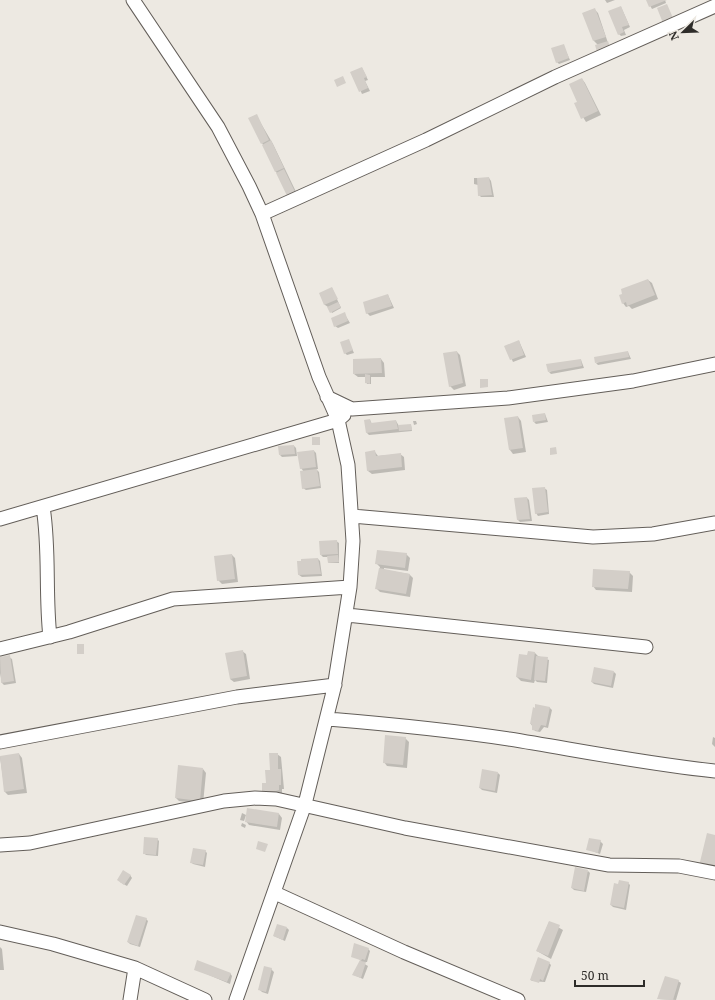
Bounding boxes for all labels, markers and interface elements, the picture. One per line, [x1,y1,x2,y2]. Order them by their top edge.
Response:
north arrow [663,12,703,52]
text: N [665,29,682,43]
scale bar [575,962,644,988]
text: 50 m [581,967,609,984]

